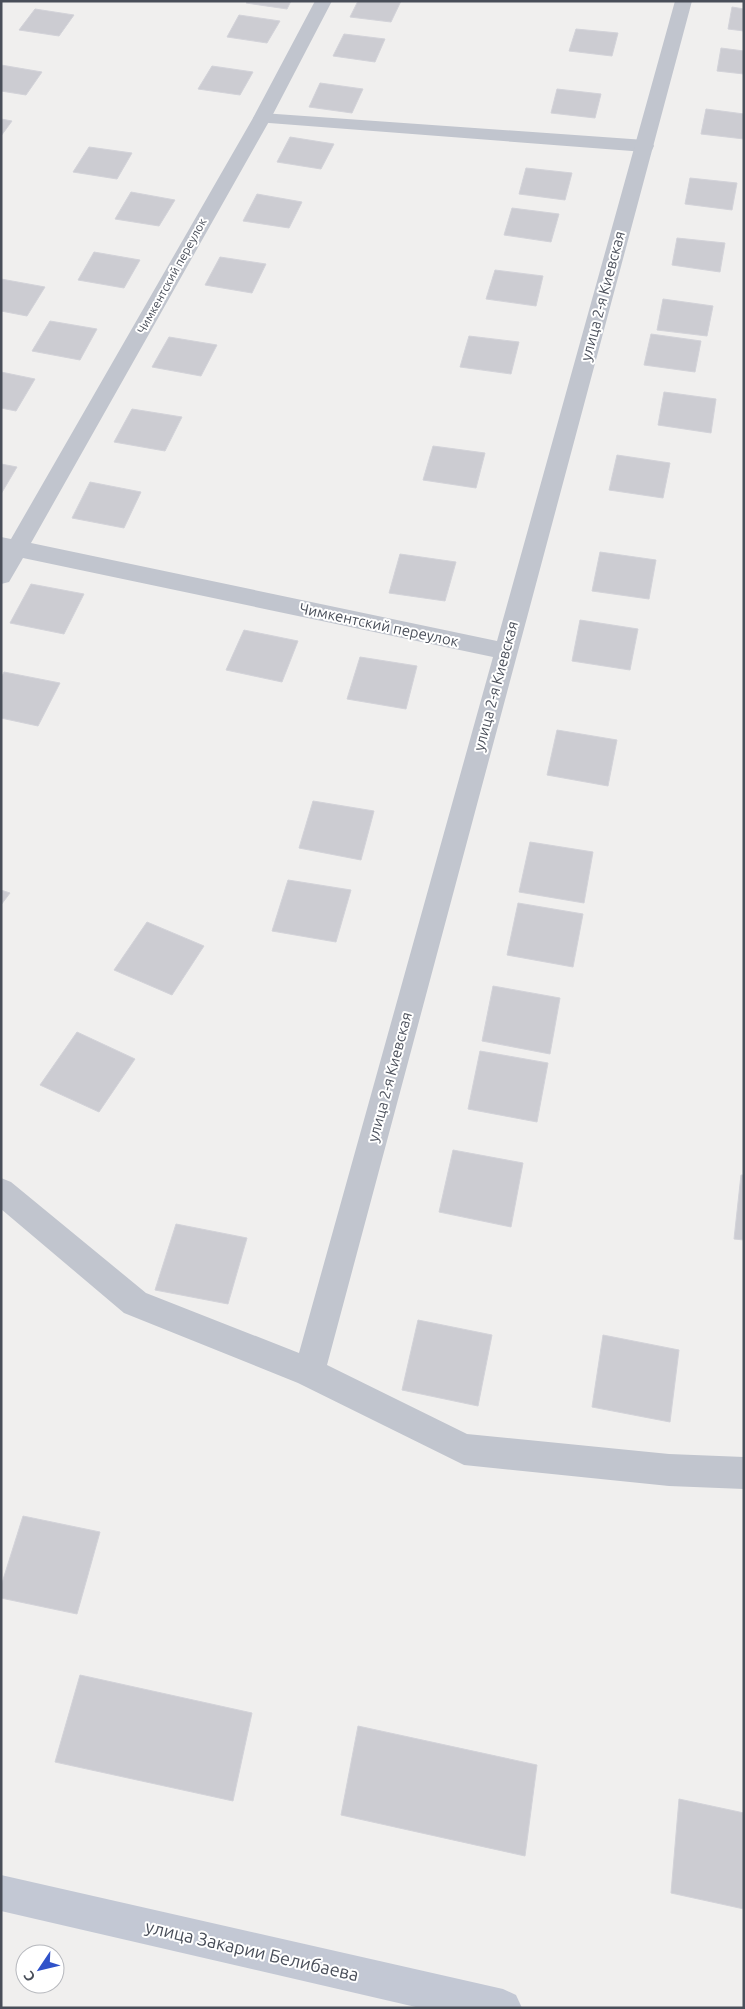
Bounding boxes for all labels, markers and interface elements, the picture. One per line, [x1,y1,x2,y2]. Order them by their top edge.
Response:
street label: Чимкентский переулок [134,216,209,336]
street label: улица 2-я Киевская [577,229,628,363]
street label: Чимкентский переулок [298,599,461,650]
street label: улица 2-я Киевская [470,619,521,753]
street label: улица 2-я Киевская [364,1010,415,1144]
street label: улица Закарии Белибаева [144,1916,361,1984]
north arrow [15,1944,65,1994]
text: С [20,1968,38,1985]

